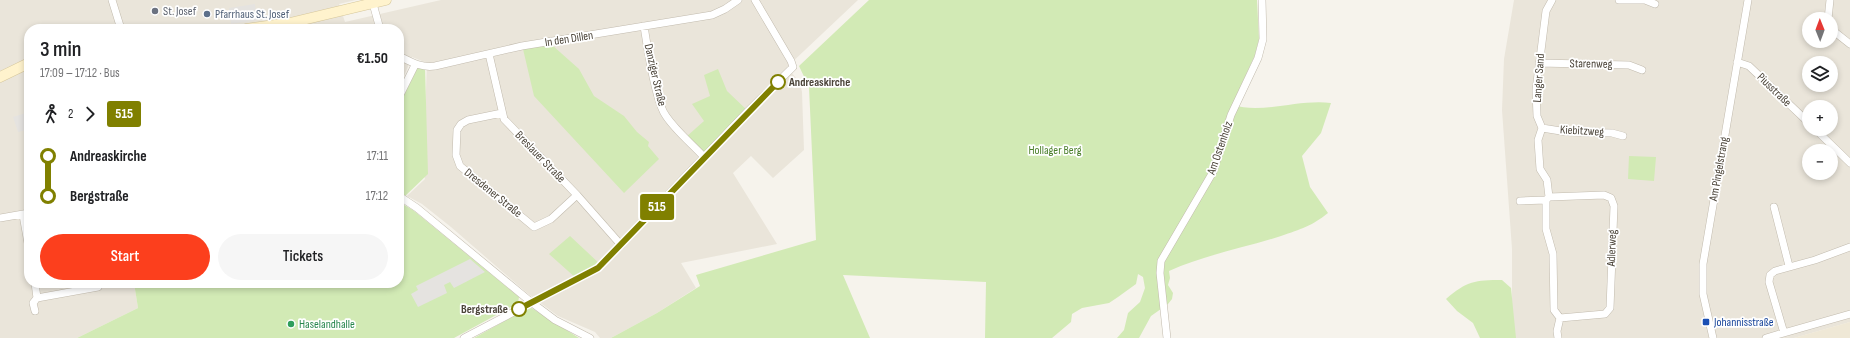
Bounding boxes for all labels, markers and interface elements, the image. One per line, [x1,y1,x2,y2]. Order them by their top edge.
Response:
place label: St. Josef [163,4,197,19]
marker: St. Josef [150,6,160,16]
place label: Pfarrhaus St. Josef [215,7,290,22]
marker: Pfarrhaus St. Josef [202,9,212,19]
north arrow [1802,12,1838,48]
map controls [1802,12,1838,180]
street label: In den Dillen [544,28,594,50]
text: 3 min [40,36,81,63]
street label: Danziger Straße [641,42,669,108]
text: €1.50 [357,49,388,68]
street label: Langer Sand [1530,53,1548,103]
street label: Starenweg [1569,56,1613,72]
button: layers [1802,56,1838,92]
text: 17:09 – 17:12 · Bus [40,65,120,81]
street label: Piusstraße [1754,70,1795,110]
marker: Andreaskirche [770,74,786,90]
place label: Andreaskirche [788,75,850,90]
button: + [1802,100,1838,136]
icon: walk [40,103,62,125]
icon: forward [79,103,101,125]
text: 515 [115,105,133,122]
text: 2 [68,106,73,122]
street label: Am Ostenholz [1204,119,1236,178]
street label: Kiebitzweg [1560,122,1605,140]
street label: Breslauer Straße [512,128,569,186]
street label: Am Pingelstrang [1706,135,1732,203]
park label: Hollager Berg [1028,143,1082,158]
button: − [1802,144,1838,180]
text: Andreaskirche [70,147,147,166]
text: 17:11 [367,148,388,164]
street label: Dresdener Straße [461,165,525,221]
text: Bergstraße [70,187,129,206]
text: 17:12 [366,188,388,204]
line badge: 515 [634,194,680,220]
text: 515 [648,198,666,215]
street label: Adlerweg [1604,229,1620,268]
button: Start [40,234,210,280]
button: Tickets [218,234,388,280]
marker: Bergstraße [511,301,527,317]
place label: Bergstraße [461,302,508,317]
place label: Johannisstraße [1713,315,1774,330]
place label: Haselandhalle [299,317,355,332]
marker: Johannisstraße [1701,317,1711,327]
marker: Haselandhalle [286,319,296,329]

